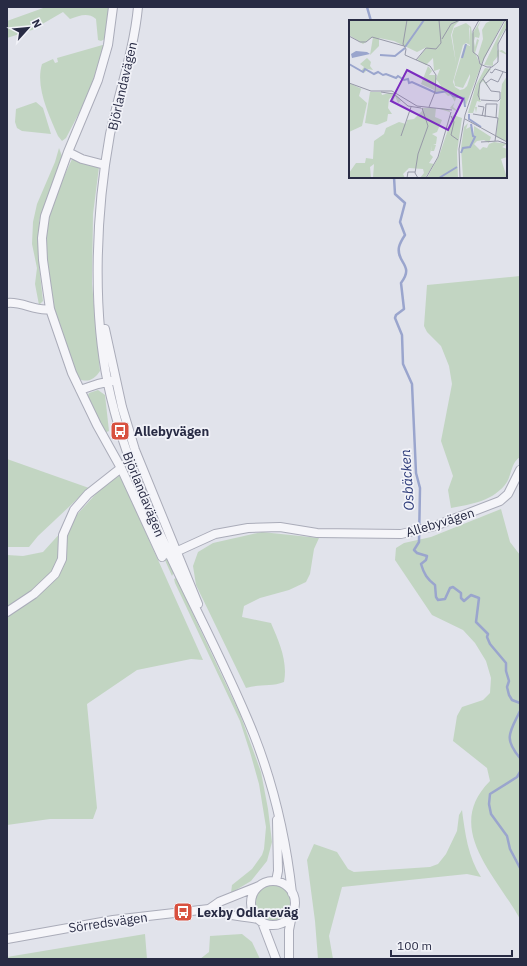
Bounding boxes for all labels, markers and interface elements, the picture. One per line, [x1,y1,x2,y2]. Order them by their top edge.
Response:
north arrow [8,8,48,48]
text: N [29,17,45,30]
inset map [349,20,507,178]
street label: Björlandavägen [104,40,141,132]
bus stop icon: Allebyvägen [109,420,131,442]
place label: Allebyvägen [134,423,209,440]
street label: Björlandavägen [119,449,168,539]
water label: Osbäcken [396,449,418,511]
street label: Allebyvägen [404,504,477,541]
bus stop icon: Lexby Odlareväg [172,901,194,923]
place label: Lexby Odlareväg [197,904,299,921]
street label: Sörredsvägen [67,909,149,936]
scale bar [391,932,512,958]
text: 100 m [397,938,432,953]

